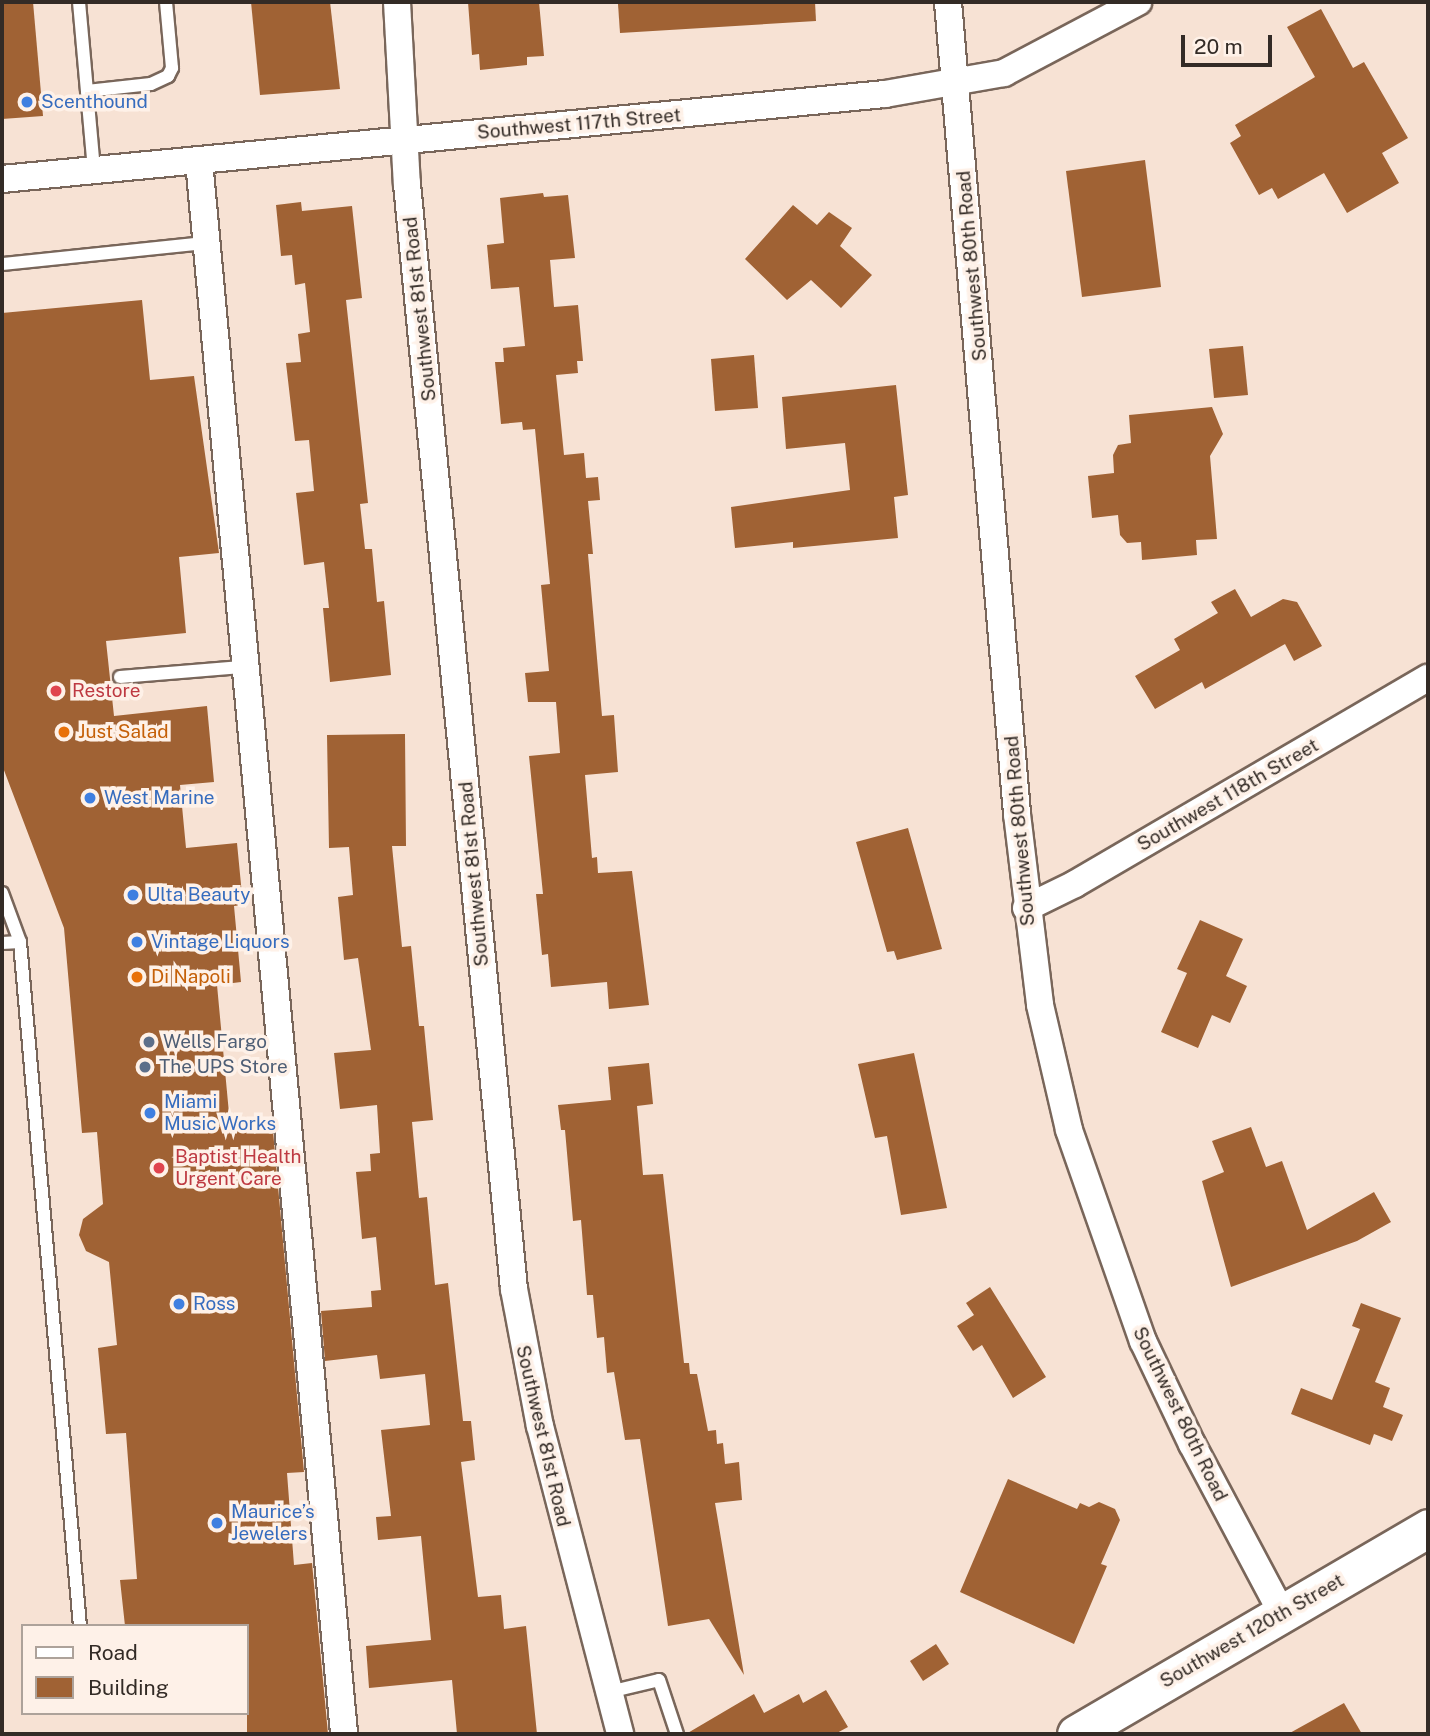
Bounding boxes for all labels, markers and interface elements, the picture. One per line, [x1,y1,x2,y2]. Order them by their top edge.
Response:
scale bar [1185,21,1276,65]
text: 20 m [1194,34,1243,59]
place label: Scenthound [41,91,148,113]
marker: Scenthound [19,94,35,110]
street label: Southwest 117th Street [476,104,682,144]
street label: Southwest 80th Road [952,170,992,362]
street label: Southwest 81st Road [399,215,441,403]
place label: Restore [72,680,141,702]
marker: Restore [46,681,66,701]
place label: Just Salad [78,721,168,743]
marker: Just Salad [56,724,72,740]
street label: Southwest 118th Street [1133,734,1323,856]
street label: Southwest 80th Road [1000,735,1040,927]
street label: Southwest 81st Road [455,781,493,967]
place label: West Marine [104,787,215,809]
marker: West Marine [82,790,98,806]
place label: Ulta Beauty [147,884,250,906]
marker: Ulta Beauty [125,887,141,903]
place label: Vintage Liquors [151,931,290,953]
marker: Vintage Liquors [129,934,145,950]
place label: Di Napoli [151,966,231,988]
marker: Di Napoli [129,969,145,985]
place label: Wells Fargo [163,1031,267,1053]
marker: Wells Fargo [141,1034,157,1050]
place label: The UPS Store [159,1056,288,1078]
marker: The UPS Store [137,1059,153,1075]
place label: Miami Music Works [164,1091,277,1135]
marker: Miami Music Works [142,1105,158,1121]
place label: Baptist Health Urgent Care [175,1146,302,1190]
marker: Baptist Health Urgent Care [149,1158,169,1178]
place label: Ross [193,1293,235,1315]
marker: Ross [171,1296,187,1312]
street label: Southwest 80th Road [1128,1323,1232,1505]
street label: Southwest 81st Road [511,1343,575,1529]
place label: Maurice’s Jewelers [231,1501,315,1545]
marker: Maurice’s Jewelers [209,1515,225,1531]
street label: Southwest 120th Street [1156,1569,1348,1693]
legend [21,1624,248,1715]
text: Road [88,1640,138,1665]
text: Building [88,1675,169,1700]

